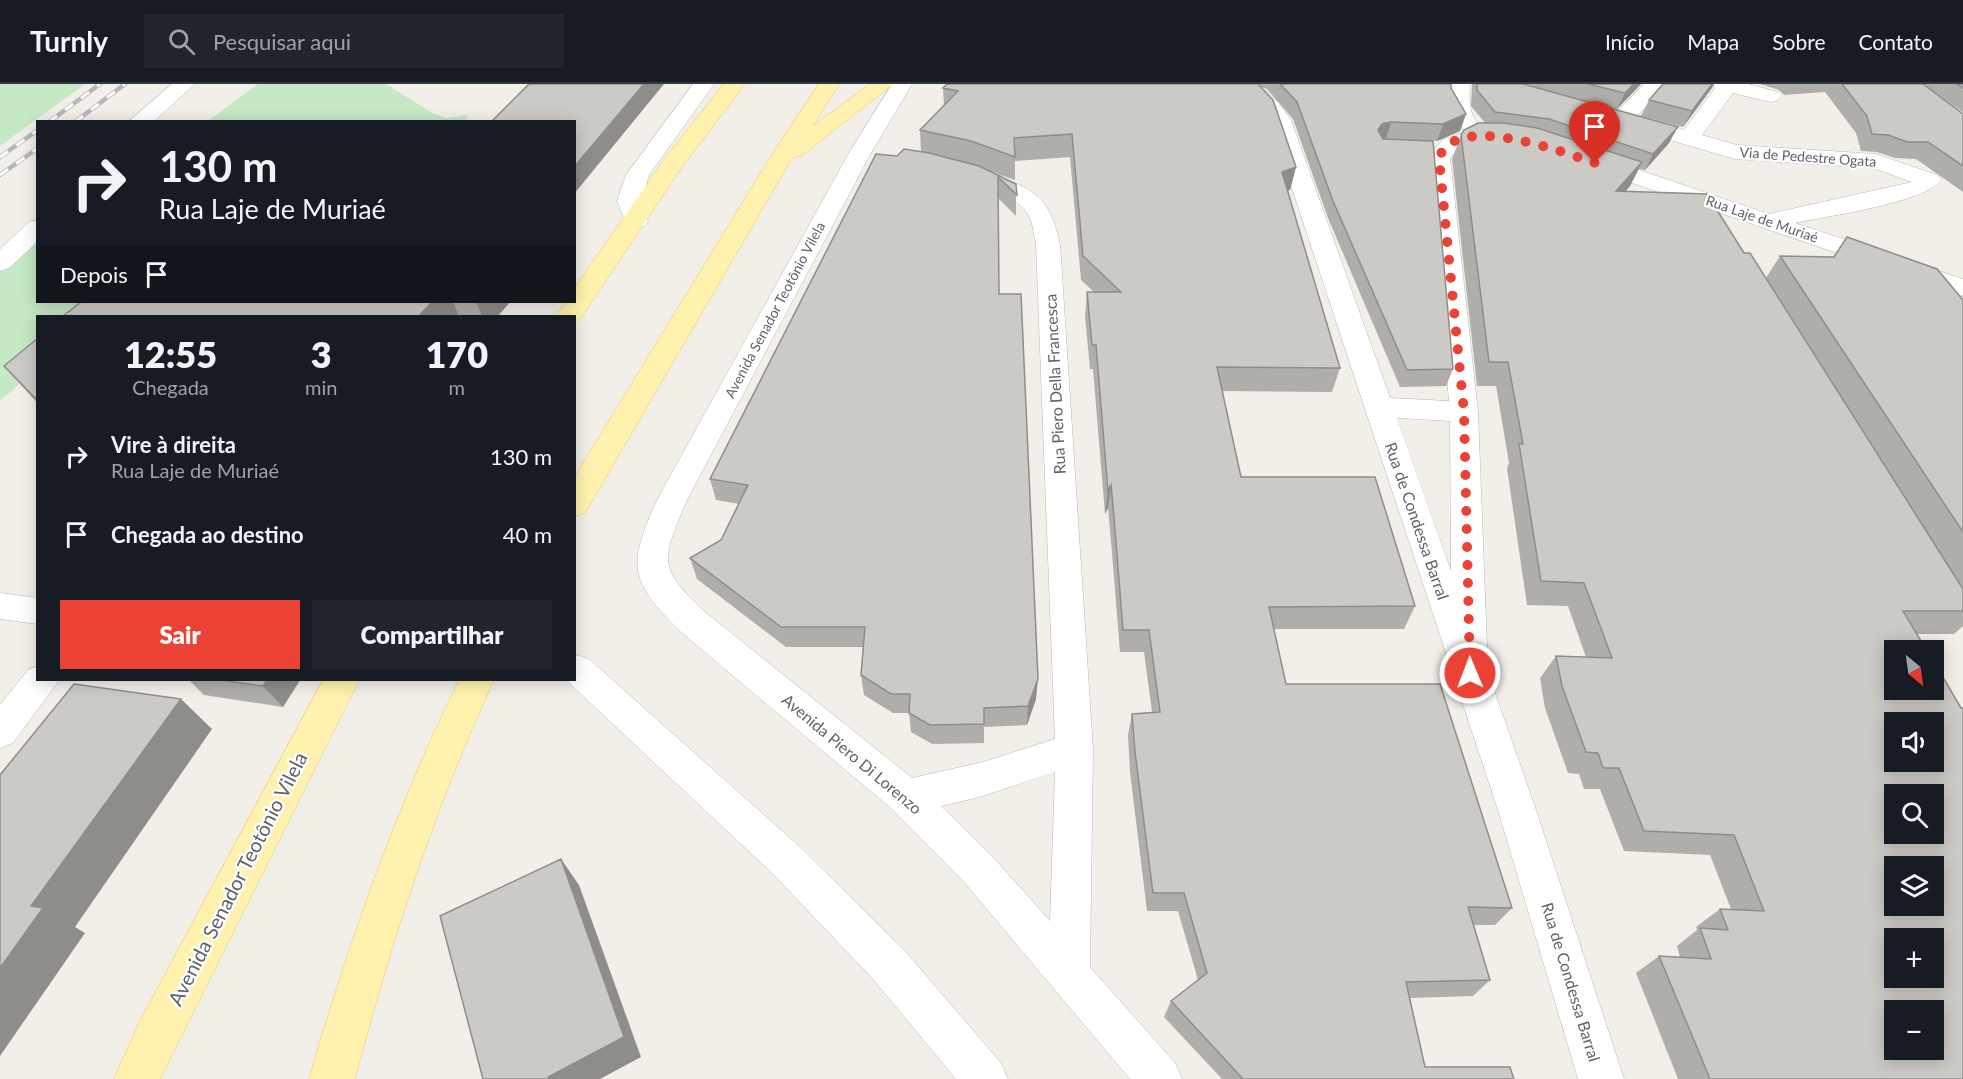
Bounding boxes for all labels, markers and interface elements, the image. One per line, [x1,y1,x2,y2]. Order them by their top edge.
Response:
search box [144,14,564,68]
text: Turnly [30,24,108,58]
icon: search [165,25,198,58]
text: Pesquisar aqui [213,28,351,55]
text: Início [1605,29,1654,54]
text: Mapa [1687,29,1739,54]
text: Sobre [1772,29,1825,54]
text: Contato [1858,29,1933,54]
pin [1569,101,1620,163]
icon: arrive [1578,110,1611,143]
text: 130 m [159,141,277,191]
street label: Via de Pedestre Ogata [1739,143,1877,170]
icon: right [60,144,138,222]
street label: Rua Laje de Muriaé [1704,191,1821,246]
text: Rua Laje de Muriaé [159,192,386,225]
street label: Avenida Senador Teotônio Vilela [721,219,828,401]
icon: arrive [140,258,173,291]
text: Depois [60,261,128,288]
street label: Rua Piero Della Francesca [1040,293,1069,475]
text: 12:55 [124,332,217,376]
text: 3 [311,332,332,376]
text: 170 [425,332,488,376]
text: Chegada [132,375,209,399]
text: min [305,375,337,399]
text: m [448,375,465,399]
text: Vire à direita [111,431,236,458]
icon: right [60,440,93,473]
street label: Rua de Condessa Barral [1382,440,1453,602]
text: 130 m [490,443,552,470]
text: Rua Laje de Muriaé [111,458,279,482]
icon: arrive [60,518,93,551]
text: Chegada ao destino [111,521,304,548]
text: 40 m [503,521,552,548]
button: Sair [60,600,300,669]
button: Compartilhar [312,600,552,669]
north arrow [1884,640,1944,700]
map controls [1884,640,1944,1060]
position arrow [1438,641,1502,705]
street label: Avenida Piero Di Lorenzo [779,690,926,818]
button: sound [1884,712,1944,772]
street label: Avenida Senador Teotônio Vilela [163,748,312,1009]
button: search [1884,784,1944,844]
button: layers [1884,856,1944,916]
street label: Rua de Condessa Barral [1538,900,1605,1064]
button: + [1884,928,1944,988]
button: − [1884,1000,1944,1060]

